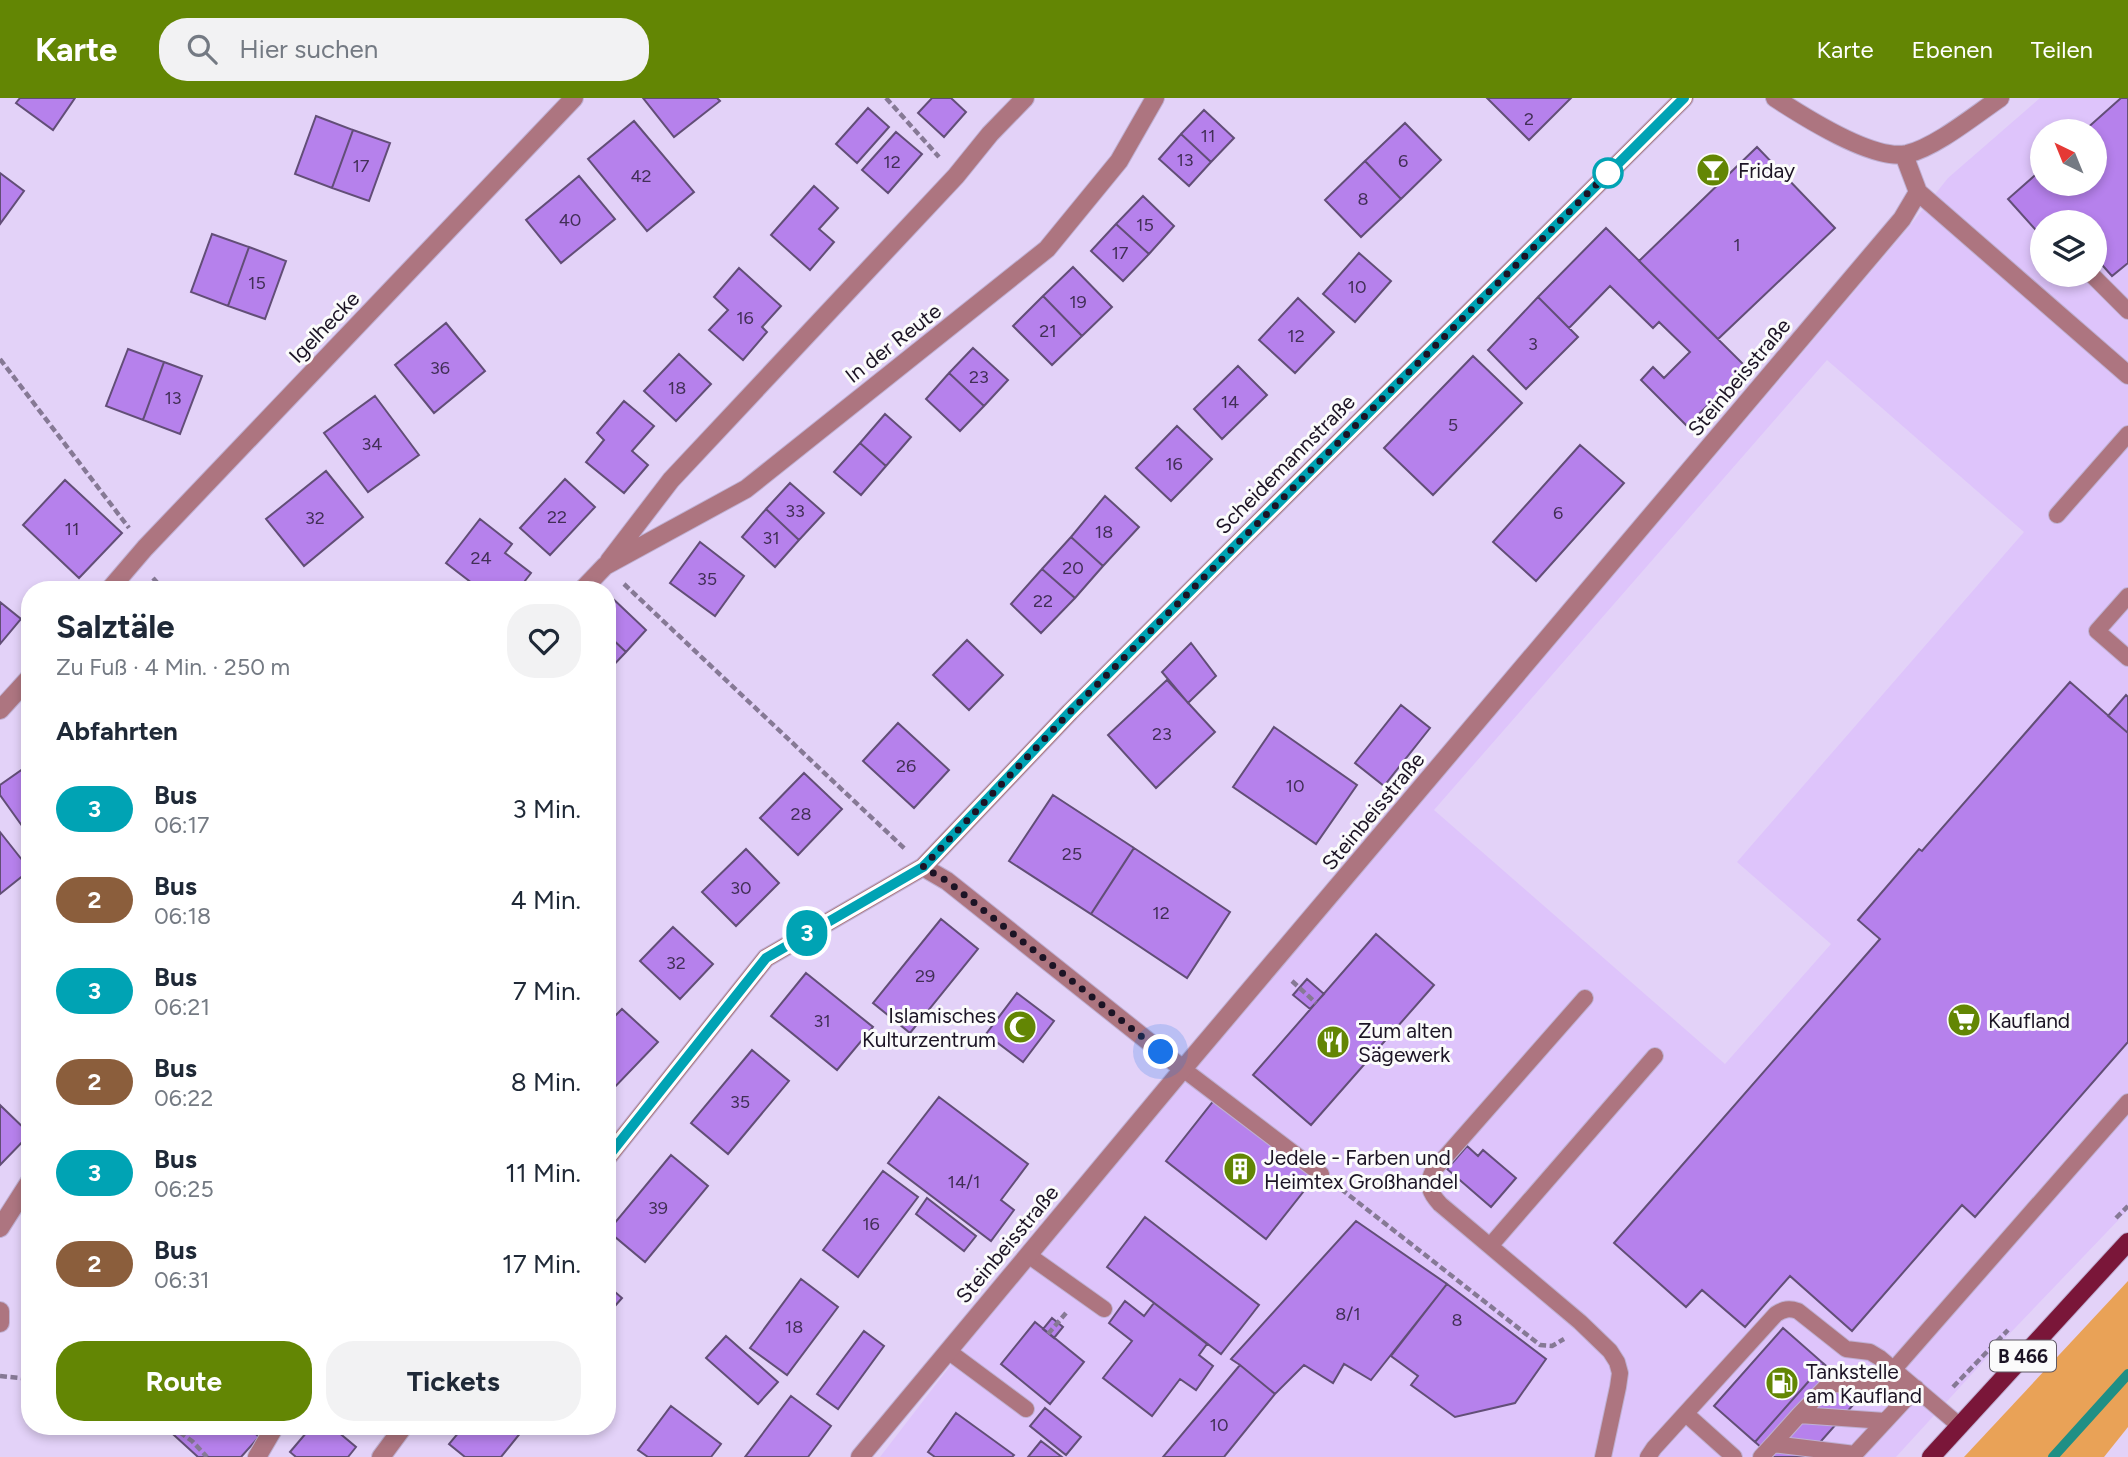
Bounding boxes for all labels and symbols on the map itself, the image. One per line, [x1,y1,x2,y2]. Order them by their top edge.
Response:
house number: 2 [1524,108,1534,130]
north arrow [2030,119,2107,196]
house number: 11 [1201,125,1215,147]
house number: 13 [1176,149,1194,171]
house number: 6 [1398,150,1408,172]
house number: 12 [883,151,901,173]
bar icon: Friday [1694,151,1732,189]
house number: 17 [352,155,370,177]
unlabelled marker [1593,158,1623,188]
place label: Friday [1738,158,1795,183]
house number: 42 [630,165,652,187]
house number: 8 [1357,188,1369,210]
house number: 40 [559,209,581,231]
house number: 15 [1136,214,1154,236]
house number: 1 [1733,234,1741,256]
house number: 17 [1111,242,1129,264]
house number: 15 [248,272,266,294]
house number: 10 [1348,276,1366,298]
street label: Igelhecke [284,286,364,368]
house number: 19 [1069,291,1087,313]
street label: In der Reute [840,298,946,388]
house number: 16 [736,307,754,329]
street label: Steinbeisstraße [1682,313,1796,441]
house number: 21 [1039,320,1057,342]
house number: 12 [1287,325,1305,347]
house number: 3 [1528,333,1538,355]
house number: 36 [430,357,450,379]
house number: 23 [969,366,989,388]
house number: 18 [668,377,686,399]
house number: 13 [164,387,182,409]
street label: Scheidemannstraße [1210,389,1360,539]
house number: 14 [1221,391,1239,413]
house number: 5 [1448,414,1458,436]
house number: 34 [362,433,382,455]
house number: 16 [1165,453,1183,475]
house number: 33 [785,500,805,522]
house number: 6 [1553,502,1563,524]
house number: 22 [547,506,567,528]
house number: 32 [305,507,325,529]
house number: 11 [65,518,79,540]
house number: 18 [1095,521,1113,543]
house number: 31 [762,527,780,549]
house number: 24 [470,547,492,569]
house number: 20 [1062,557,1084,579]
house number: 35 [697,568,717,590]
house number: 22 [1033,590,1053,612]
house number: 23 [1152,723,1172,745]
street label: Steinbeisstraße [1316,747,1430,875]
house number: 26 [896,755,916,777]
house number: 10 [1286,775,1304,797]
house number: 28 [790,803,812,825]
house number: 25 [1062,843,1082,865]
house number: 30 [730,877,752,899]
house number: 12 [1152,902,1170,924]
line badge: 3 [784,910,830,956]
house number: 32 [666,952,686,974]
house number: 29 [915,965,935,987]
supermarket icon: Kaufland [1945,1001,1983,1039]
place label: Islamisches Kulturzentrum [862,1003,996,1052]
mosque icon: Islamisches Kulturzentrum [1001,1008,1039,1046]
place label: Kaufland [1988,1008,2070,1033]
house number: 31 [813,1010,831,1032]
place label: Zum alten Sägewerk [1358,1018,1453,1067]
restaurant icon: Zum alten Sägewerk [1314,1023,1352,1061]
your location [1143,1034,1178,1069]
house number: 35 [730,1091,750,1113]
place label: Jedele - Farben und Heimtex Großhandel [1264,1145,1458,1194]
building icon: Jedele - Farben und Heimtex Großhandel [1221,1150,1259,1188]
house number: 14/1 [947,1171,981,1193]
street label: Steinbeisstraße [950,1180,1064,1308]
house number: 39 [648,1197,668,1219]
house number: 16 [862,1213,880,1235]
house number: 8/1 [1335,1303,1361,1325]
house number: 8 [1451,1309,1463,1331]
house number: 18 [785,1316,803,1338]
road number: B 466 [1990,1340,2056,1372]
place label: Tankstelle am Kaufland [1806,1359,1922,1408]
fuel station icon: Tankstelle am Kaufland [1763,1364,1801,1402]
house number: 10 [1210,1414,1228,1436]

